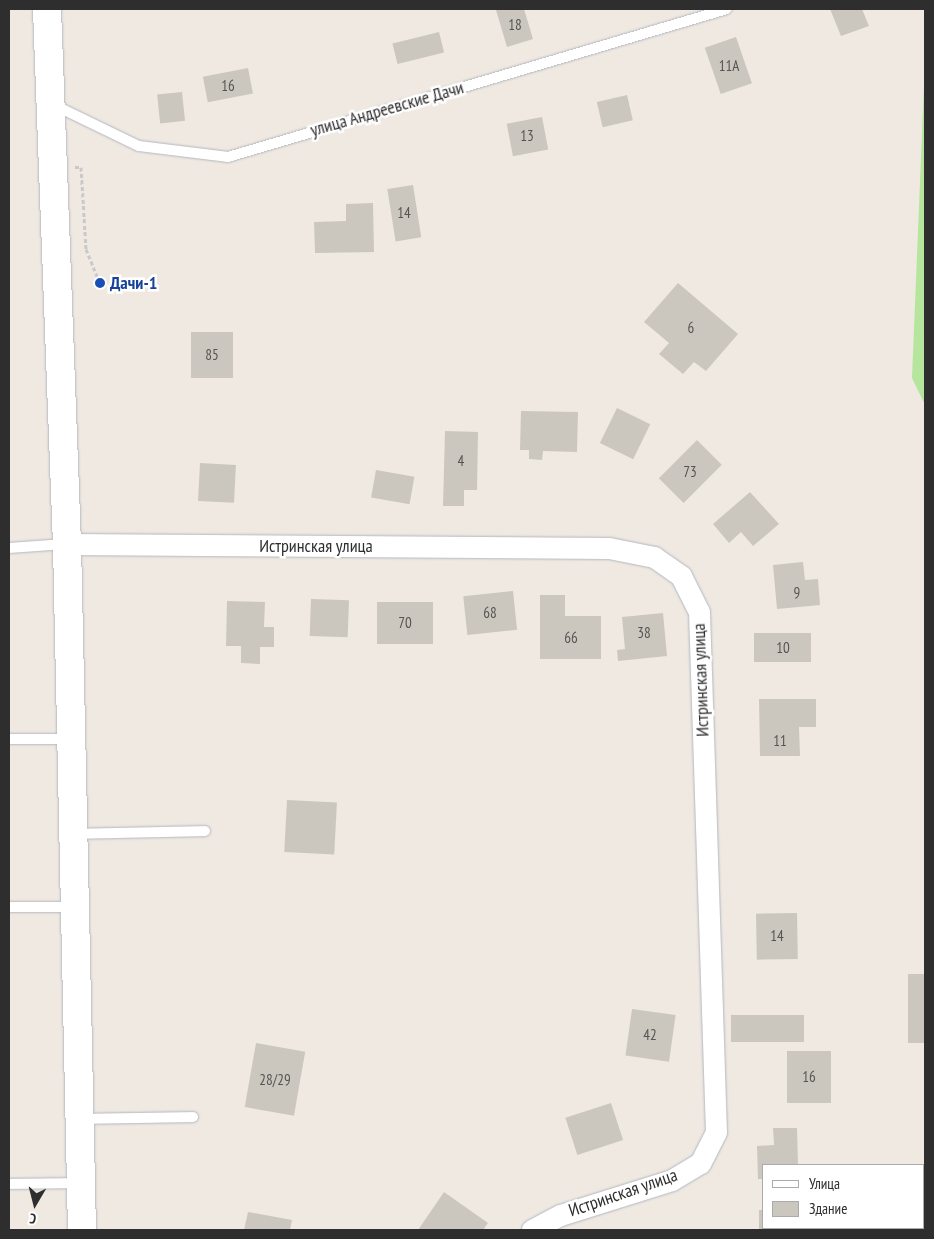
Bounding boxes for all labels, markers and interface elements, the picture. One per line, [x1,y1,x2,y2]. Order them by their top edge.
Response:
house number: 18 [508,16,522,34]
house number: 11А [719,57,739,75]
house number: 16 [221,77,235,95]
street label: улица Андреевские Дачи [307,77,467,141]
house number: 13 [520,127,534,145]
house number: 14 [397,204,411,222]
place label: Дачи-1 [110,272,157,294]
marker: Дачи-1 [94,277,106,289]
house number: 6 [688,319,694,337]
house number: 85 [205,346,219,364]
house number: 4 [458,452,464,470]
house number: 73 [683,463,697,481]
street label: Истринская улица [259,535,373,557]
house number: 9 [794,584,800,602]
house number: 68 [483,604,497,622]
house number: 70 [398,614,412,632]
street label: Истринская улица [688,623,714,737]
house number: 38 [637,624,651,642]
house number: 66 [564,629,578,647]
house number: 10 [776,639,790,657]
house number: 11 [773,732,787,750]
house number: 14 [770,927,784,945]
house number: 42 [643,1026,657,1044]
house number: 16 [802,1068,816,1086]
house number: 28/29 [259,1071,291,1089]
street label: Истринская улица [566,1164,680,1222]
legend [762,1164,924,1229]
text: Улица [809,1174,840,1193]
north arrow [10,1179,60,1229]
text: Здание [809,1199,847,1218]
text: С [28,1209,37,1228]

